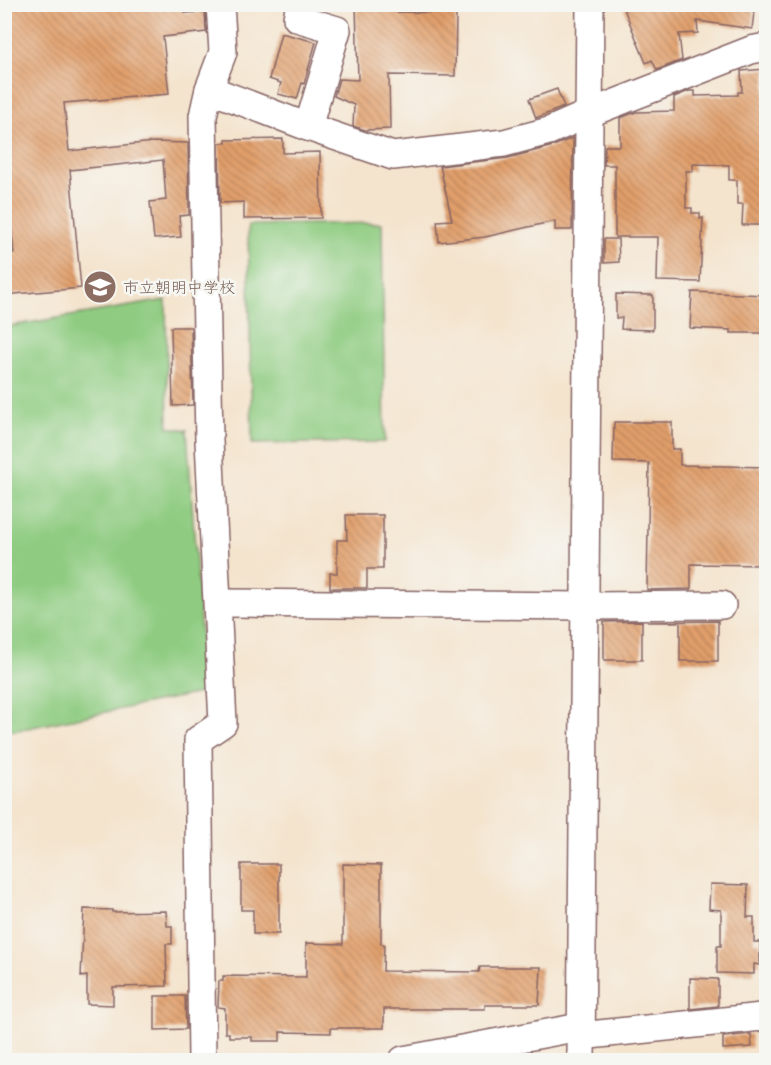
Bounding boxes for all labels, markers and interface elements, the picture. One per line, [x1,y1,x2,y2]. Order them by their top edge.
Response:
school or university icon: 市立朝明中学校 [82,269,118,305]
place label: 市立朝明中学校 [123,273,235,302]

